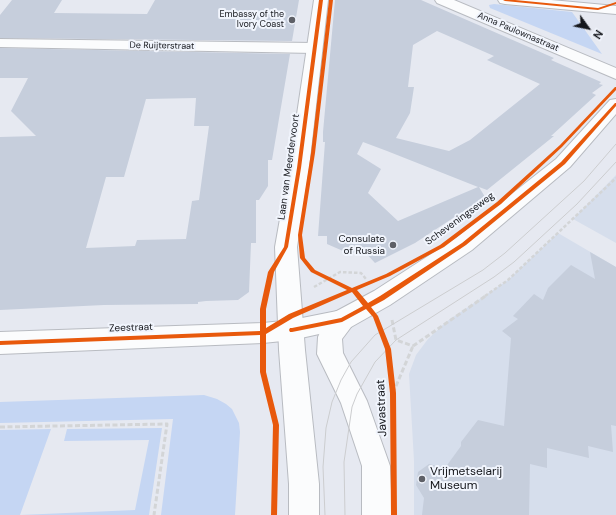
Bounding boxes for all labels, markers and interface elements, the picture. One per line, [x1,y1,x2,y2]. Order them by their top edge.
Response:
north arrow [568,8,608,48]
place label: Embassy of the Ivory Coast [220,10,284,31]
street label: Anna Paulownastraat [476,10,560,54]
marker: Embassy of the Ivory Coast [287,15,297,25]
text: N [590,27,606,42]
street label: De Ruijterstraat [130,40,194,52]
street label: Laan van Meerdervoort [276,113,302,221]
street label: Scheveningseweg [423,190,497,248]
place label: Consulate of Russia [338,233,385,256]
marker: Consulate of Russia [388,240,398,250]
street label: Zeestraat [109,321,153,335]
street label: Javastraat [374,379,390,437]
place label: Vrijmetselarij Museum [430,465,502,493]
marker: Vrijmetselarij Museum [417,474,427,484]

